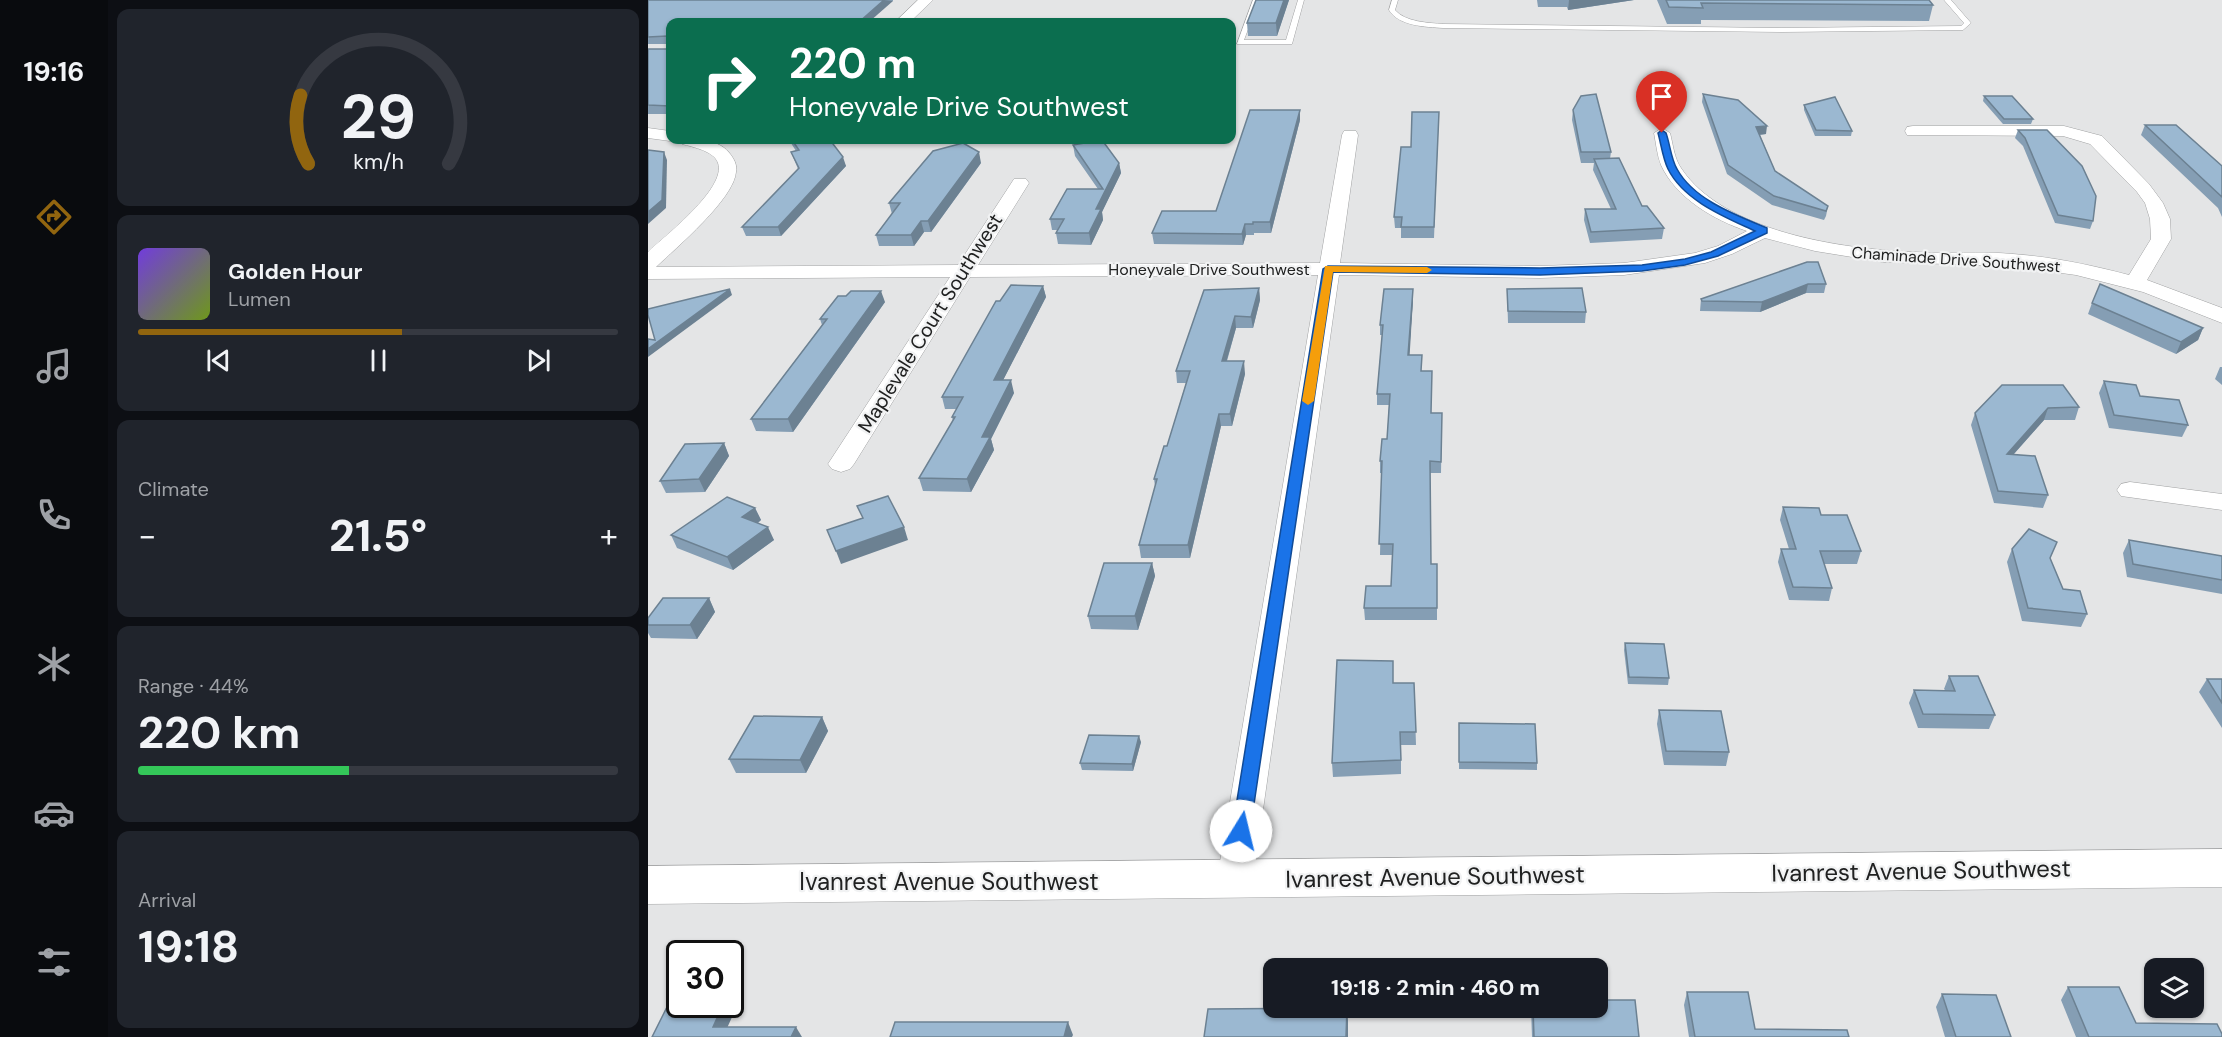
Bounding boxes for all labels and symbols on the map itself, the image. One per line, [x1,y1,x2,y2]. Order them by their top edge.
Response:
pin [1636,71,1687,133]
street label: Maplevale Court Southwest [852,208,1008,438]
street label: Chaminade Drive Southwest [1851,242,2061,277]
street label: Honeyvale Drive Southwest [1108,259,1310,280]
position arrow [1209,799,1273,863]
street label: Ivanrest Avenue Southwest [1771,852,2071,889]
street label: Ivanrest Avenue Southwest [1285,858,1585,895]
street label: Ivanrest Avenue Southwest [799,866,1099,897]
speed limit sign: 30 [666,940,744,1018]

